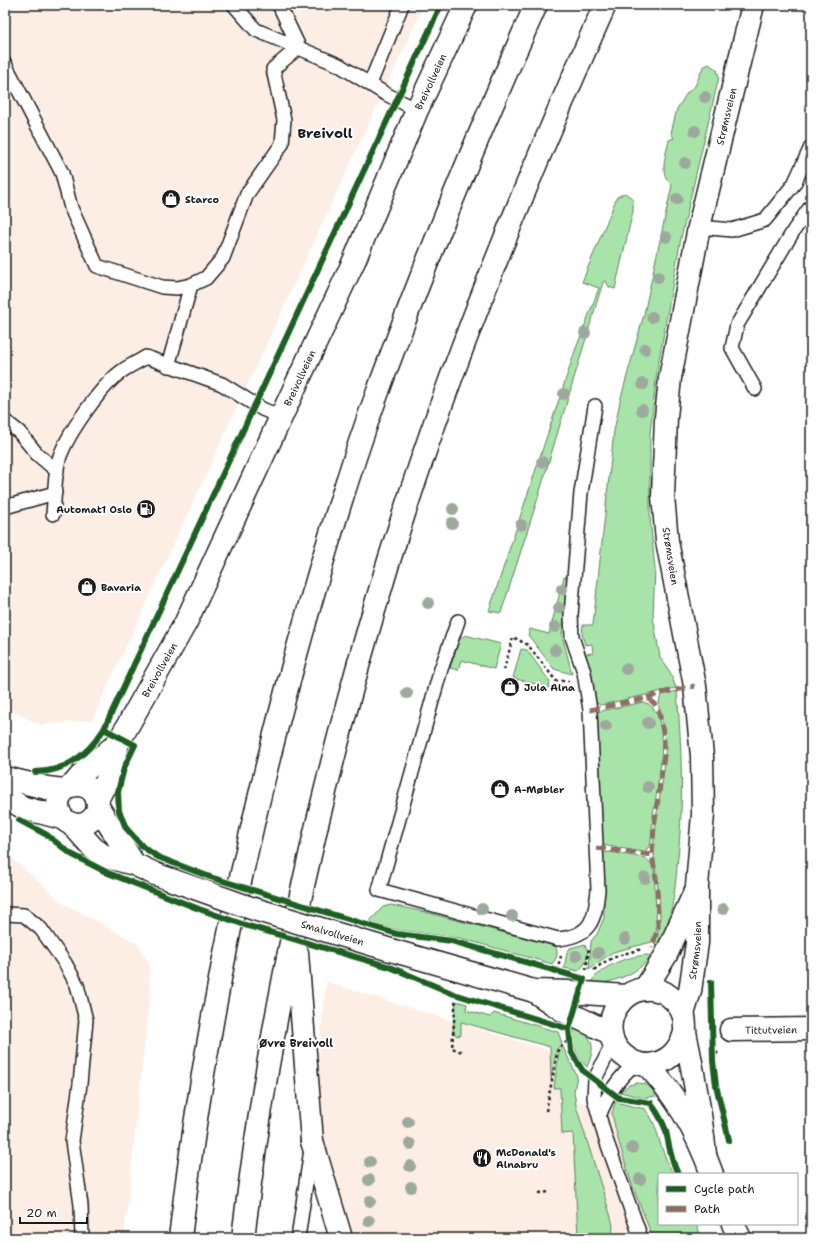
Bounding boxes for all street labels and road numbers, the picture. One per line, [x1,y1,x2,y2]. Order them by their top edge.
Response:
street label: Breivollveien [412,52,449,112]
street label: Strømsveien [713,86,740,146]
street label: Breivollveien [281,348,318,408]
street label: Strømsveien [660,526,682,586]
street label: Breivollveien [139,641,180,700]
street label: Smalvollveien [299,917,366,949]
street label: Strømsveien [686,921,704,980]
street label: Tittutveien [745,1023,797,1037]

